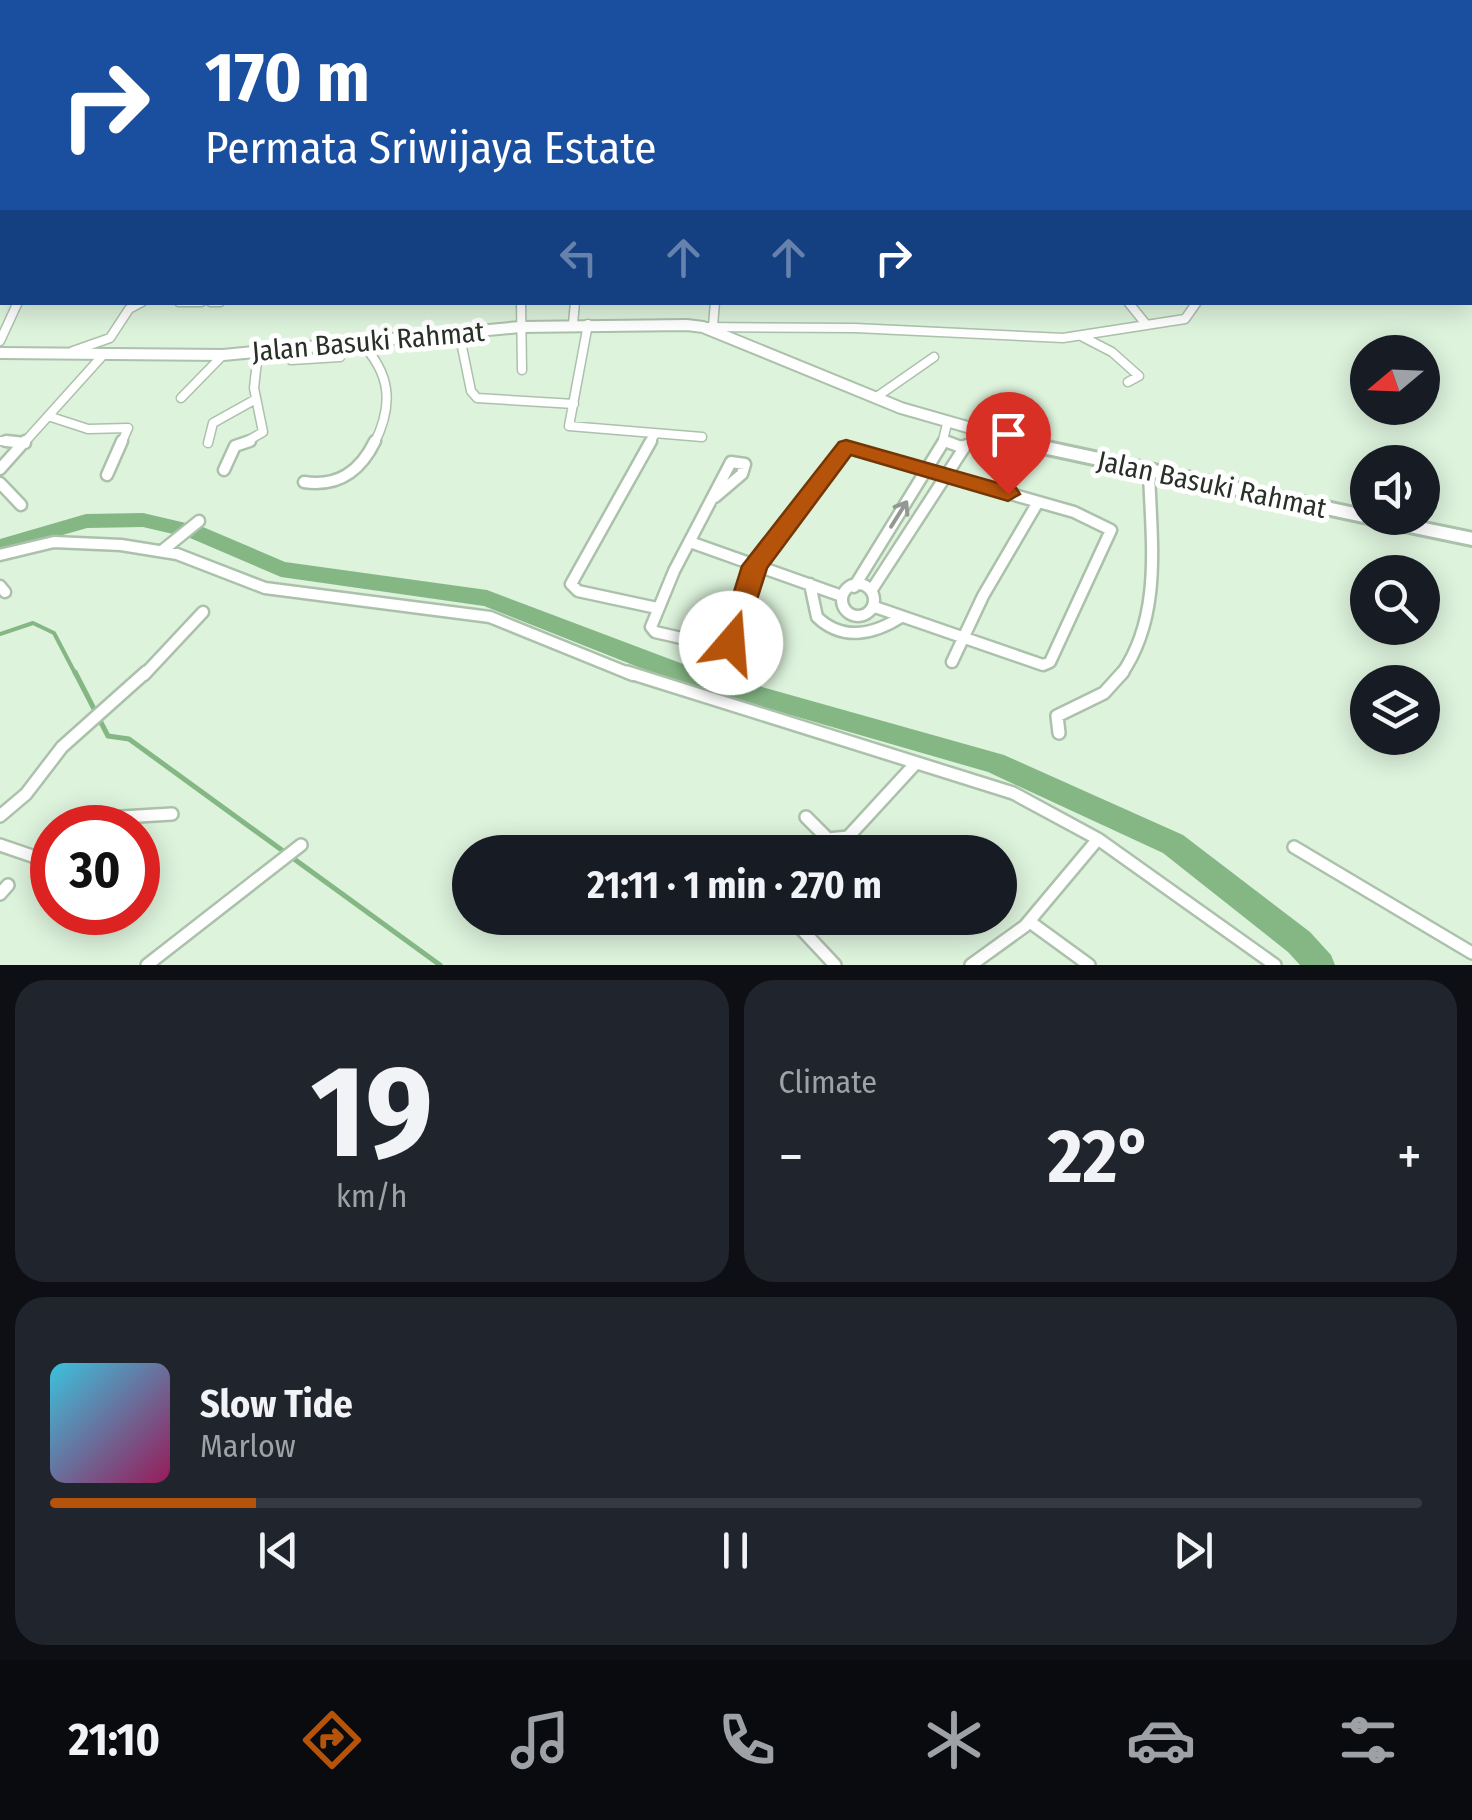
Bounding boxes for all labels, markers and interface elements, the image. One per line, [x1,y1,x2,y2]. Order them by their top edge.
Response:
text: 170 m [205,36,370,120]
icon: right [40,40,170,170]
text: Permata Sriwijaya Estate [205,121,657,175]
icon: left [551,230,606,285]
icon: ahead [656,230,711,285]
icon: ahead [761,230,816,285]
icon: right [866,230,921,285]
street label: Jalan Basuki Rahmat [250,315,487,368]
north arrow [1350,335,1440,425]
map controls [1350,335,1440,755]
pin [966,392,1051,495]
icon: arrive [981,407,1036,462]
street label: Jalan Basuki Rahmat [1094,444,1330,525]
button: sound [1350,445,1440,535]
one-way arrow [888,500,909,529]
button: search [1350,555,1440,645]
position arrow [679,591,783,695]
button: layers [1350,665,1440,755]
speed limit sign: 30 [30,805,160,935]
text: 21:11 · 1 min · 270 m [587,862,882,908]
text: 19 [311,1034,433,1190]
text: Climate [779,1063,877,1101]
text: 22° [1048,1112,1152,1202]
text: − [779,1124,803,1190]
text: + [1397,1124,1422,1190]
text: km/h [336,1177,407,1215]
text: Slow Tide [200,1381,353,1427]
text: Marlow [200,1427,296,1465]
icon: previous [251,1523,306,1578]
icon: pause [708,1523,763,1578]
icon: next [1166,1523,1221,1578]
icon: directions [297,1705,367,1775]
icon: music [505,1705,575,1775]
icon: phone [712,1705,782,1775]
icon: climate [919,1705,989,1775]
icon: car [1126,1705,1196,1775]
icon: filters [1333,1705,1403,1775]
text: 21:10 [69,1713,160,1767]

